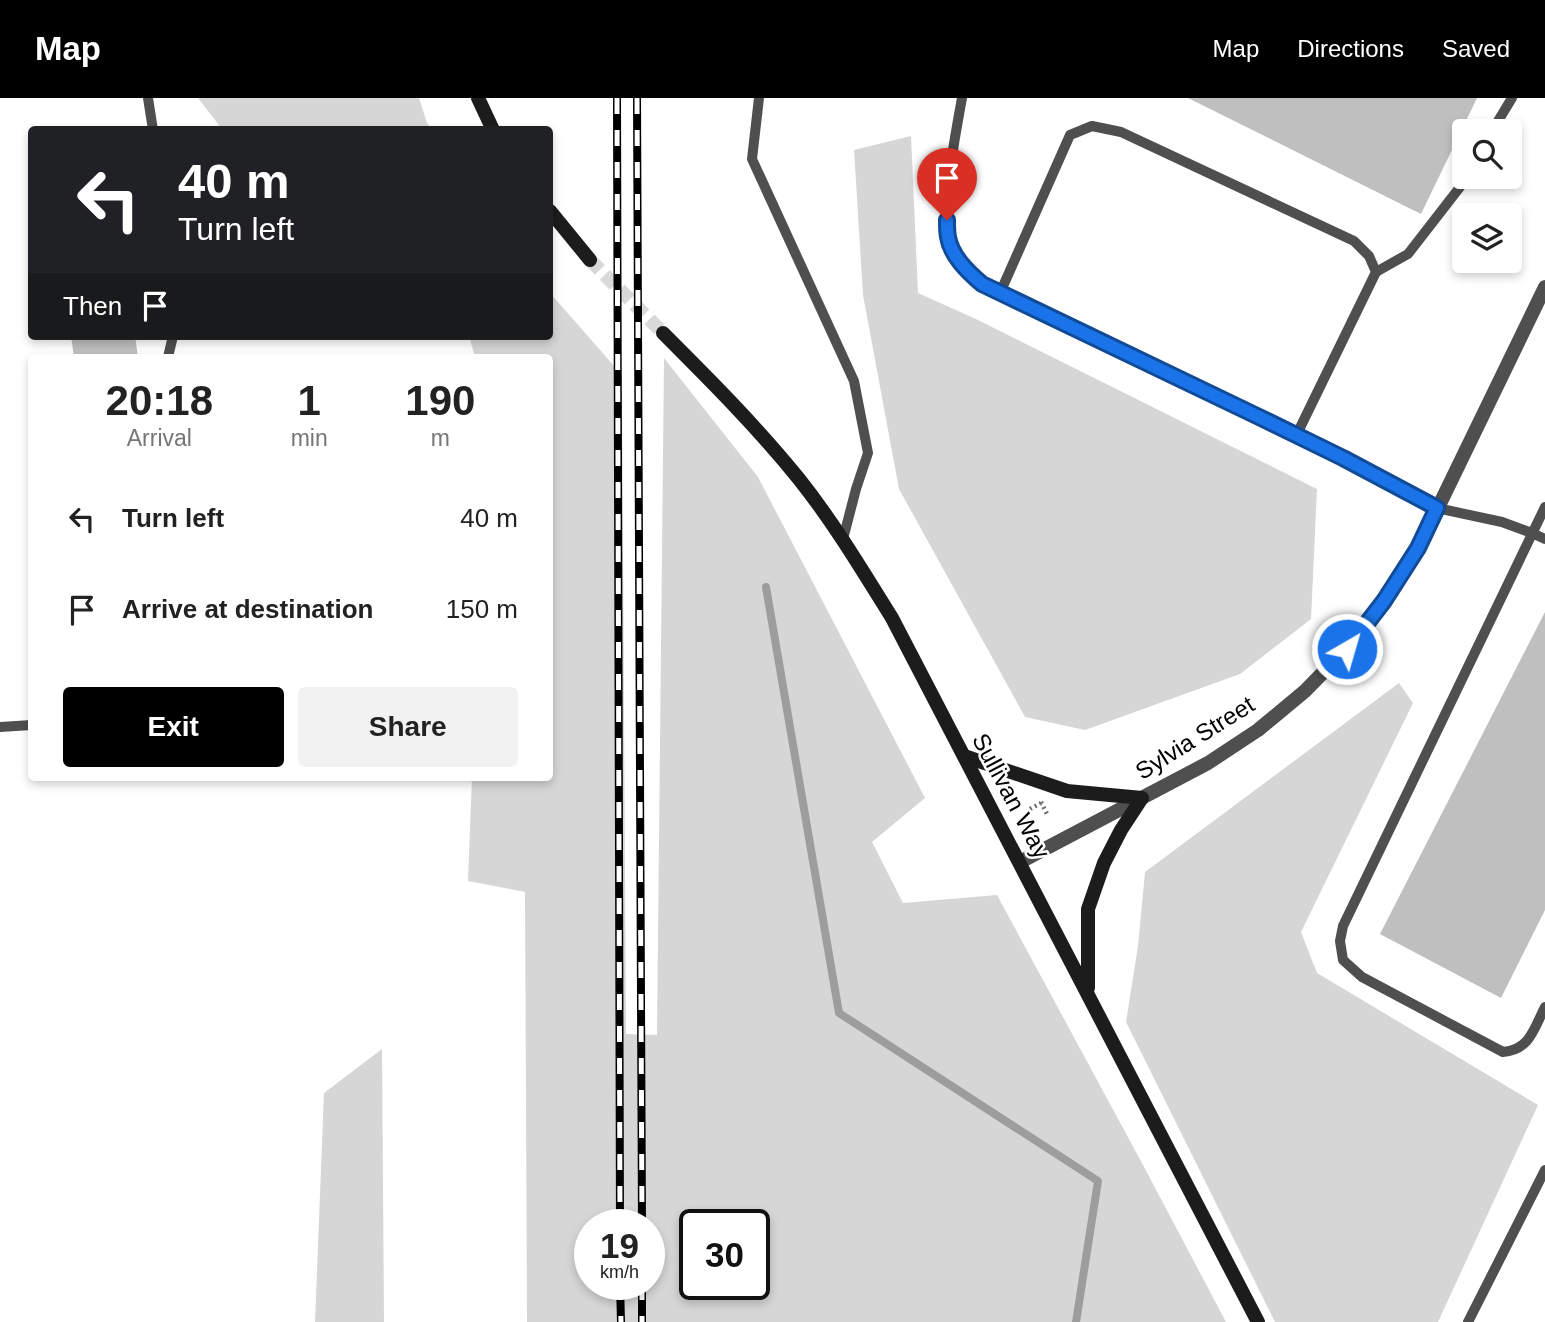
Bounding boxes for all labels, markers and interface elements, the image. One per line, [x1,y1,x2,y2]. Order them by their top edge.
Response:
text: Map [35,30,101,67]
text: Map [1213,35,1259,62]
text: Directions [1297,35,1404,62]
text: Saved [1442,35,1510,62]
map controls [1452,119,1522,273]
button: search [1452,119,1522,189]
pin [917,148,977,220]
icon: left [63,154,154,245]
text: 40 m [178,154,290,208]
icon: arrive [928,159,966,197]
button: layers [1452,203,1522,273]
text: Turn left [178,211,294,247]
icon: arrive [136,287,174,325]
text: Then [63,291,122,321]
text: 20:18 [106,377,213,424]
text: 1 [297,377,321,424]
text: 190 [405,377,475,424]
text: Arrival [127,425,192,451]
text: min [291,425,328,451]
text: m [431,425,450,451]
icon: left [63,500,101,538]
text: Turn left [122,503,224,533]
text: 40 m [460,503,518,533]
icon: arrive [63,591,101,629]
text: Arrive at destination [122,594,373,624]
text: 150 m [446,594,518,624]
position arrow [1310,612,1384,686]
button: Exit [63,687,284,767]
button: Share [298,687,518,767]
street label: Sylvia Street [1130,690,1259,785]
street label: Sullivan Way [967,729,1056,863]
speed limit sign: 30 [679,1209,770,1300]
text: 19 [600,1226,639,1265]
text: km/h [600,1262,639,1282]

